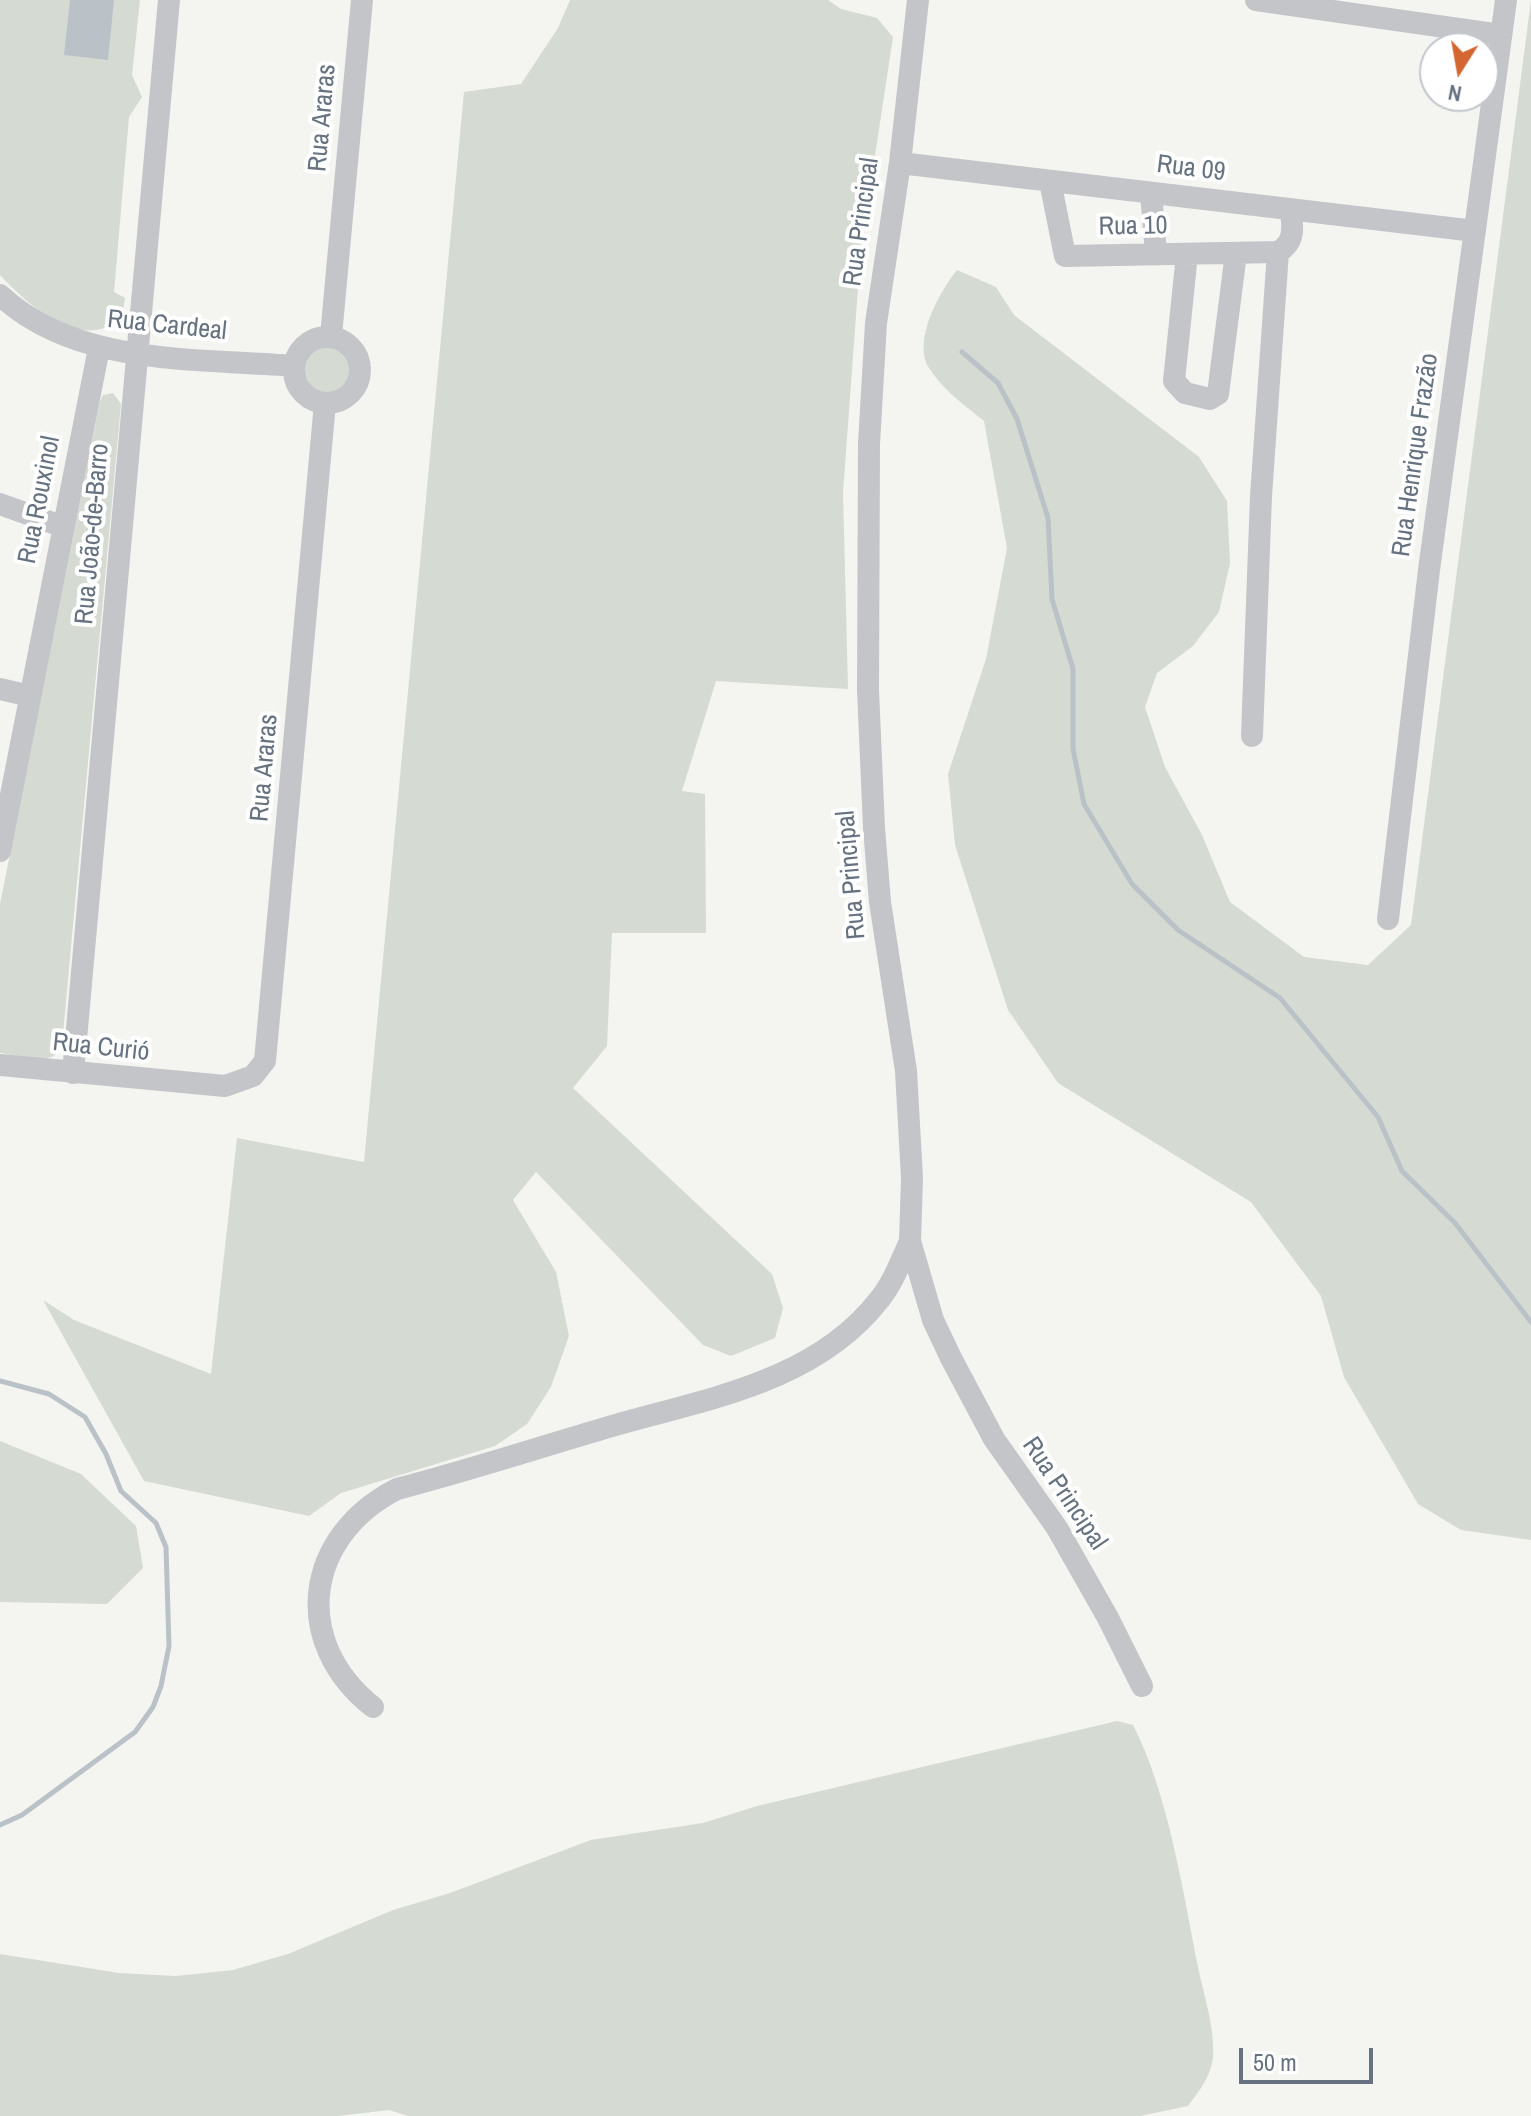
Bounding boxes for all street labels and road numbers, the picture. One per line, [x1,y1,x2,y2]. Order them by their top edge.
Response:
street label: Rua Araras [303,63,343,173]
street label: Rua 09 [1155,149,1227,189]
street label: Rua Principal [838,156,886,288]
street label: Rua 10 [1098,211,1168,243]
street label: Rua Cardeal [106,304,228,348]
street label: Rua Henrique Frazão [1386,351,1446,559]
street label: Rua Rouxinol [12,434,68,566]
street label: Rua João-de-Barro [70,442,116,626]
street label: Rua Araras [245,713,285,823]
street label: Rua Principal [831,809,873,941]
street label: Rua Curió [51,1027,151,1069]
street label: Rua Principal [1015,1432,1113,1556]

